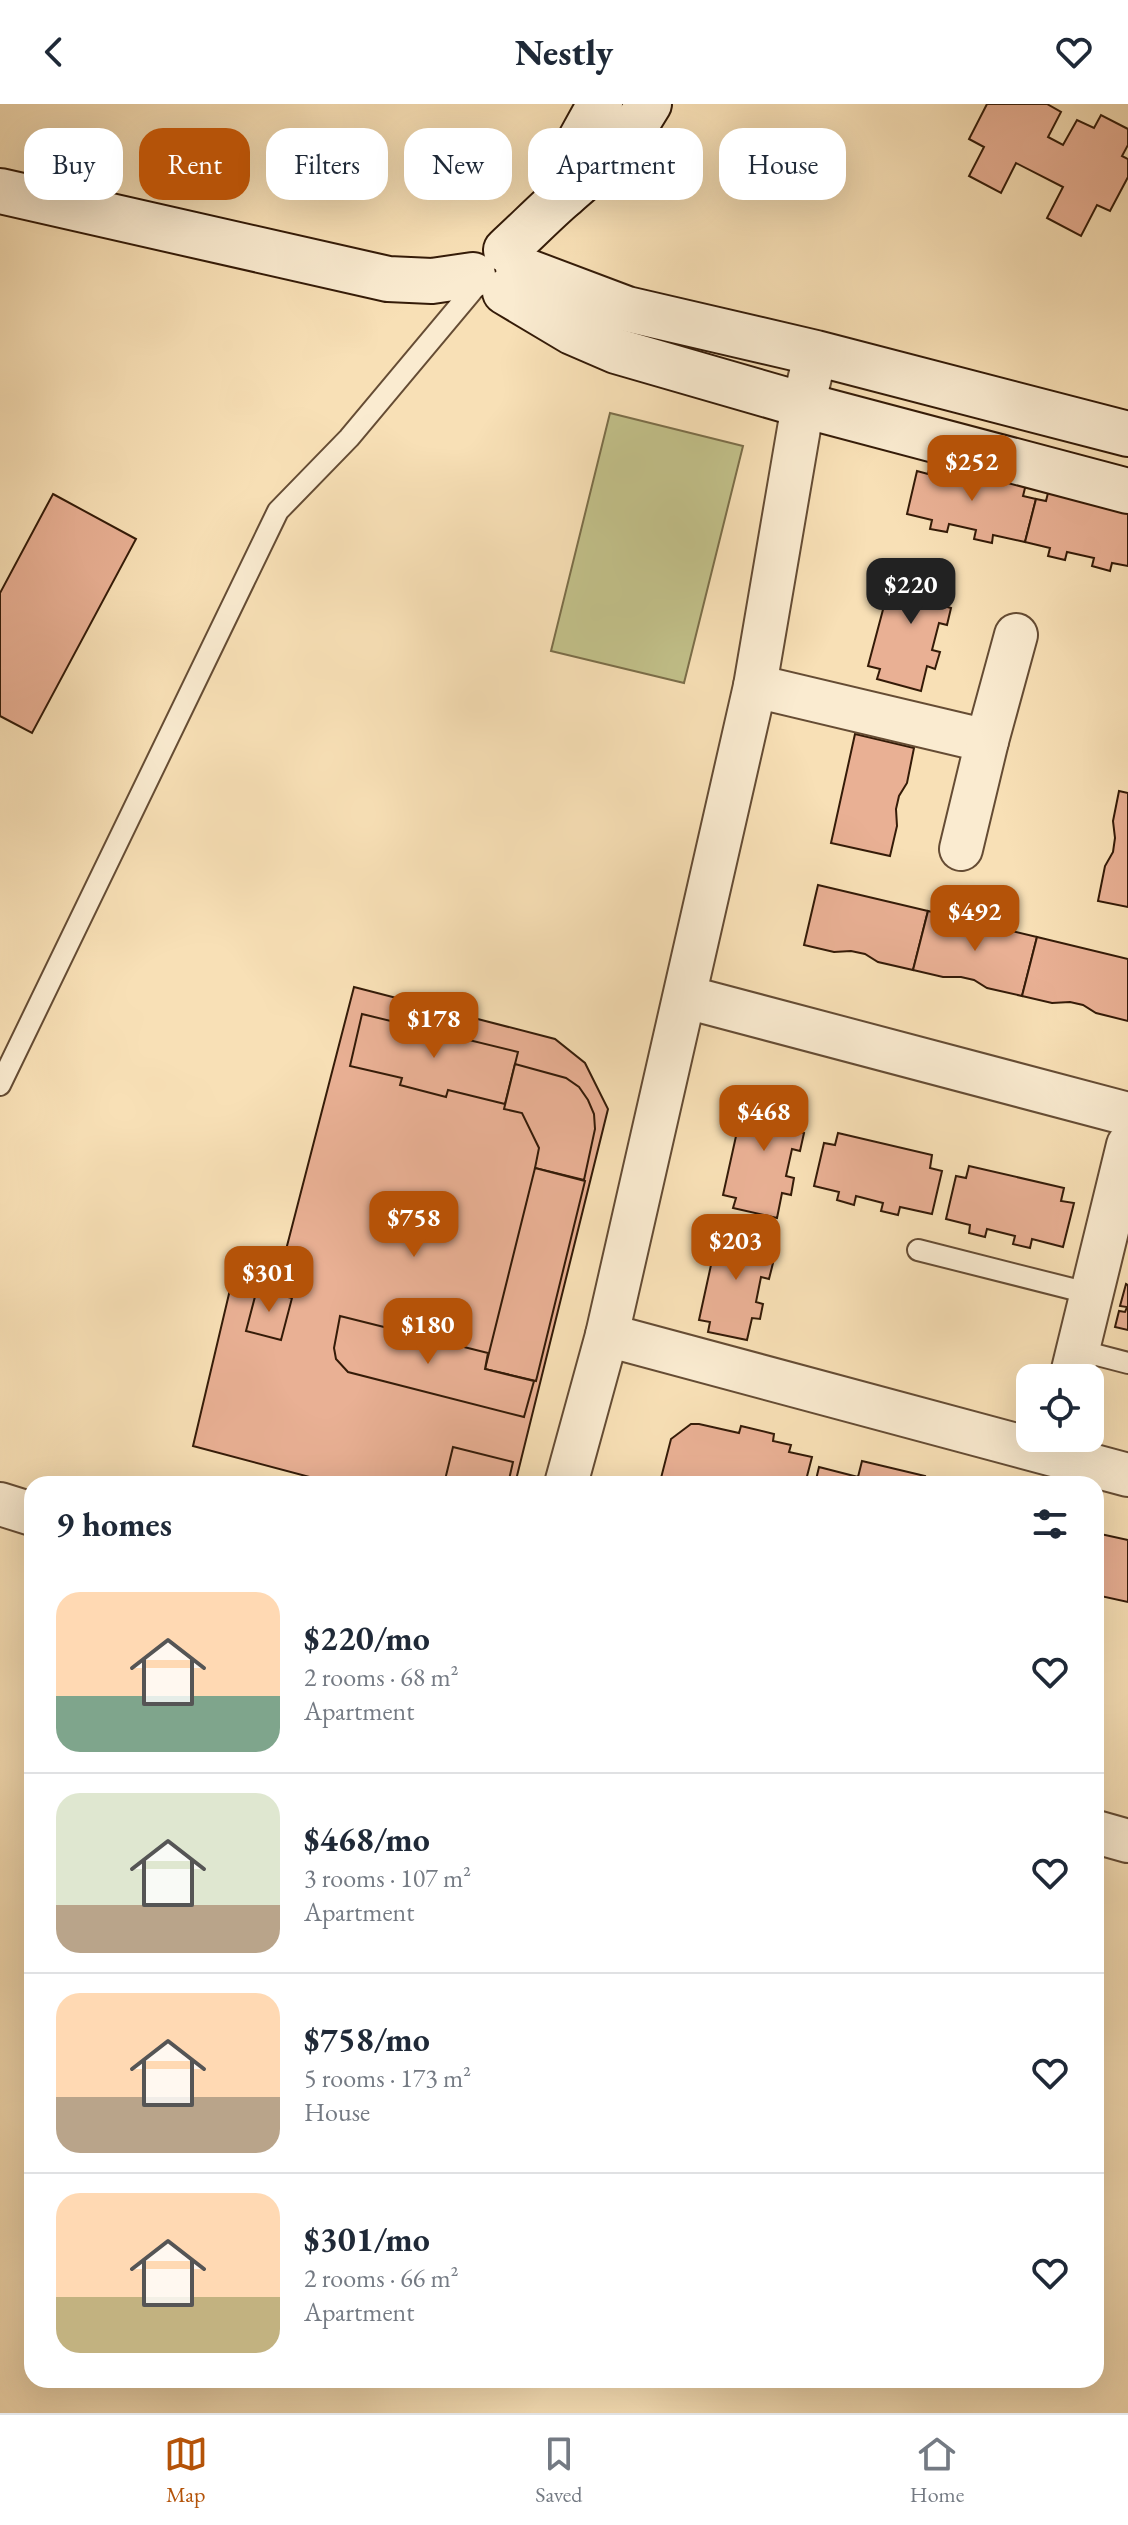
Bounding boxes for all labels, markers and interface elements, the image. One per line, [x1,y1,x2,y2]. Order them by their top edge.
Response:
text: Nestly [515,29,613,76]
icon: back [32,30,76,74]
icon: heart [1052,30,1096,74]
chip: Buy [24,128,123,200]
chip: Rent [139,128,250,200]
chip: Filters [266,128,388,200]
chip: New [404,128,512,200]
chip: Apartment [528,128,703,200]
chip: House [719,128,846,200]
pin: $252 [925,435,1019,503]
text: $252 [945,444,999,478]
pin: $220 [864,558,958,626]
text: $220 [884,567,938,601]
pin: $492 [928,885,1022,953]
text: $492 [948,894,1002,928]
pin: $178 [387,992,481,1060]
text: $178 [407,1001,461,1035]
pin: $468 [717,1085,811,1153]
text: $468 [737,1094,791,1128]
pin: $758 [367,1191,461,1259]
text: $758 [387,1200,441,1234]
pin: $203 [689,1214,783,1282]
text: $203 [709,1223,763,1257]
pin: $301 [222,1246,316,1314]
text: $301 [242,1255,296,1289]
pin: $180 [381,1298,475,1366]
text: $180 [401,1307,455,1341]
map controls [1016,1364,1104,1452]
button: locate [1016,1364,1104,1452]
text: 9 homes [56,1502,172,1546]
icon: filters [1028,1502,1072,1546]
text: $220/mo [304,1616,430,1660]
icon: home [120,1624,216,1720]
icon: heart [1028,1650,1072,1694]
text: 2 rooms · 68 m² [304,1660,459,1694]
text: Apartment [304,1694,414,1728]
text: $468/mo [304,1817,430,1861]
icon: home [120,1825,216,1921]
icon: heart [1028,1851,1072,1895]
text: 3 rooms · 107 m² [304,1861,471,1895]
text: Apartment [304,1895,414,1929]
text: $758/mo [304,2017,430,2061]
icon: home [120,2025,216,2121]
icon: heart [1028,2051,1072,2095]
text: 5 rooms · 173 m² [304,2061,471,2095]
text: House [304,2095,370,2129]
text: $301/mo [304,2217,430,2261]
icon: home [120,2225,216,2321]
icon: heart [1028,2251,1072,2295]
text: 2 rooms · 66 m² [304,2261,459,2295]
text: Apartment [304,2295,414,2329]
tab: Map [164,2432,208,2509]
tab: Saved [535,2432,582,2509]
tab: Home [910,2432,964,2509]

